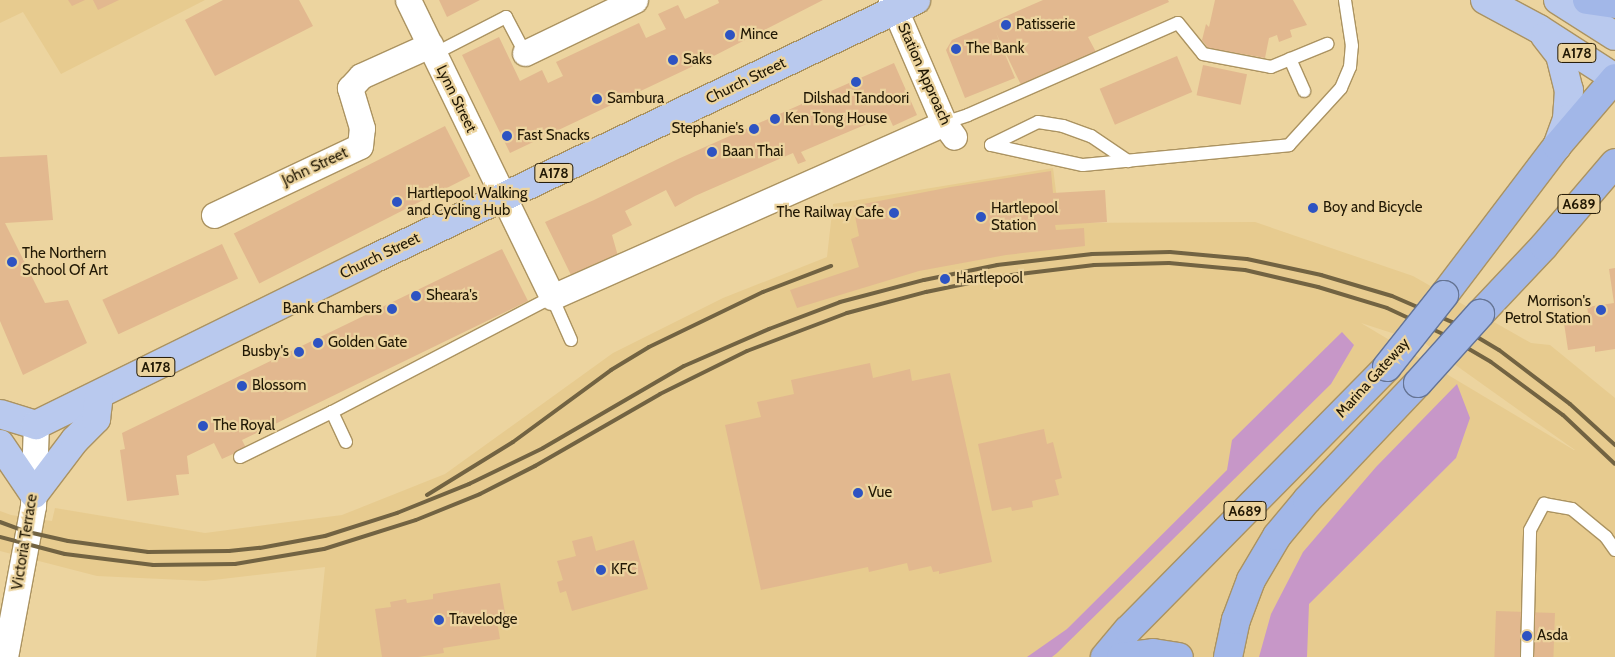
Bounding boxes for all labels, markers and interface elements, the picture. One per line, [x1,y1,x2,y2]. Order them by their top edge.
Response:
place label: Patisserie [1016,16,1075,34]
marker: Patisserie [1000,19,1012,31]
street label: Station Approach [893,20,955,128]
place label: Mince [740,26,778,44]
marker: Mince [724,29,736,41]
place label: The Bank [966,40,1024,58]
road number: A178 [1557,42,1597,64]
marker: The Bank [950,43,962,55]
place label: Saks [683,51,712,69]
marker: Saks [667,54,679,66]
street label: Church Street [703,54,789,108]
street label: Lynn Street [432,62,480,136]
marker: Dilshad Tandoori [850,76,862,88]
place label: Sambura [607,90,664,108]
place label: Dilshad Tandoori [803,90,909,108]
marker: Sambura [591,93,603,105]
place label: Ken Tong House [785,110,887,128]
marker: Ken Tong House [769,113,781,125]
place label: Stephanie's [671,120,744,138]
marker: Stephanie's [748,123,760,135]
place label: Fast Snacks [517,127,590,145]
marker: Fast Snacks [501,130,513,142]
place label: Baan Thai [722,143,784,161]
street label: John Street [279,144,351,190]
marker: Baan Thai [706,146,718,158]
road number: A178 [534,162,574,184]
place label: Hartlepool Walking and Cycling Hub [407,184,527,219]
road number: A689 [1556,192,1602,215]
marker: Hartlepool Walking and Cycling Hub [391,196,403,208]
place label: Hartlepool Station [991,199,1058,234]
place label: Boy and Bicycle [1323,199,1423,217]
marker: Boy and Bicycle [1307,202,1319,214]
place label: The Railway Cafe [777,204,884,222]
marker: The Railway Cafe [888,207,900,219]
marker: Hartlepool Station [975,211,987,223]
street label: Church Street [337,229,423,283]
place label: The Northern School Of Art [22,244,108,279]
marker: The Northern School Of Art [6,256,18,268]
place label: Hartlepool [956,270,1023,288]
marker: Hartlepool [938,272,952,286]
place label: Sheara's [426,287,478,305]
marker: Sheara's [410,290,422,302]
place label: Morrison's Petrol Station [1505,292,1591,327]
place label: Bank Chambers [283,300,382,318]
marker: Bank Chambers [386,303,398,315]
marker: Morrison's Petrol Station [1595,304,1607,316]
place label: Golden Gate [328,334,407,352]
street label: Marina Gateway [1332,334,1414,422]
marker: Golden Gate [312,337,324,349]
place label: Busby's [242,343,289,361]
marker: Busby's [293,346,305,358]
road number: A178 [136,356,176,378]
place label: Blossom [252,377,306,395]
marker: Blossom [236,380,248,392]
place label: The Royal [213,417,275,435]
marker: The Royal [197,420,209,432]
place label: Vue [868,484,892,502]
marker: Vue [852,487,864,499]
street label: Victoria Terrace [9,493,41,591]
road number: A689 [1222,500,1268,522]
place label: KFC [611,561,636,579]
marker: KFC [595,564,607,576]
place label: Travelodge [449,611,517,629]
marker: Travelodge [433,614,445,626]
place label: Asda [1537,627,1568,645]
marker: Asda [1521,630,1533,642]

